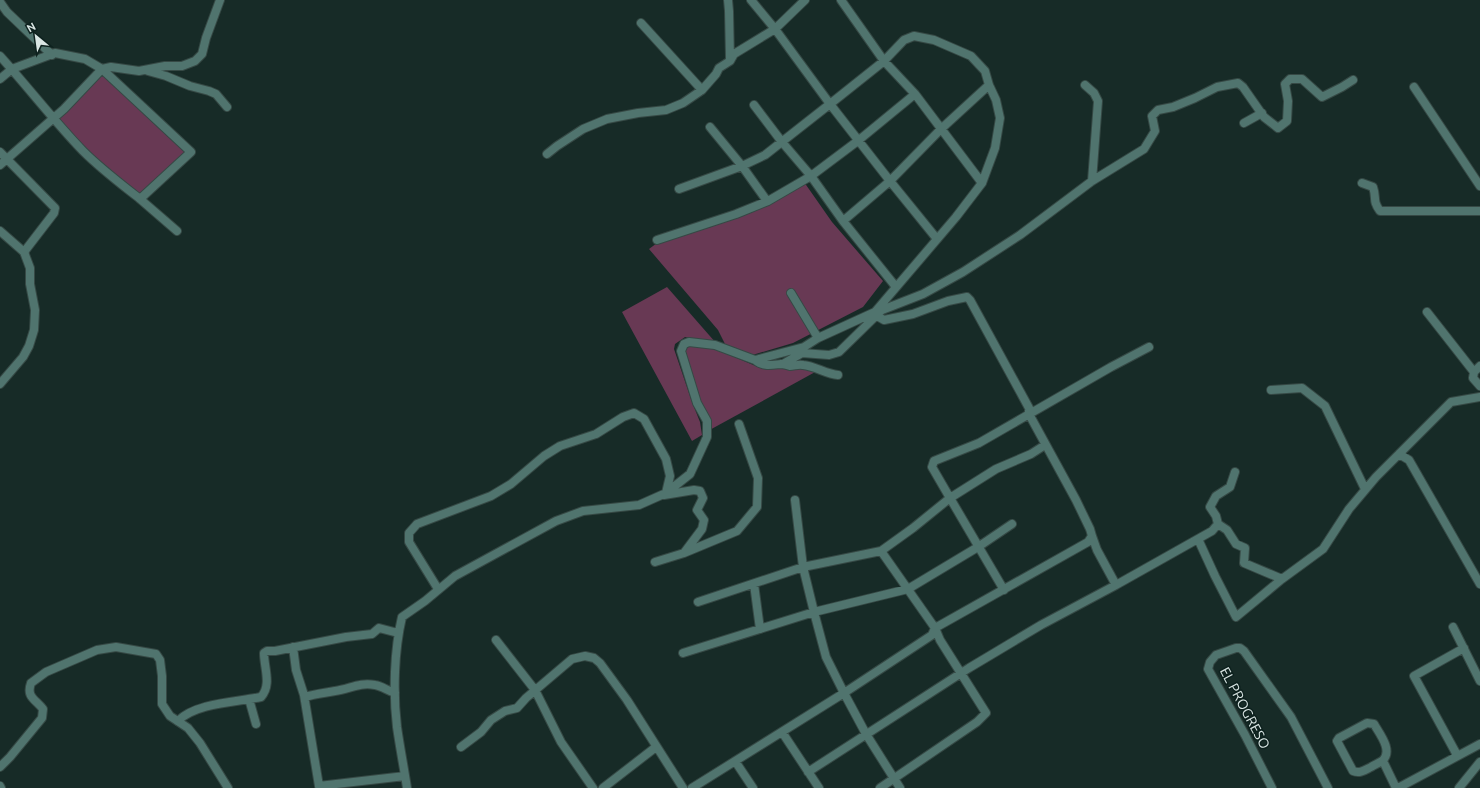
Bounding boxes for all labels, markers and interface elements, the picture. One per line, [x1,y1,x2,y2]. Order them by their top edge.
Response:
north arrow [16,16,56,56]
text: N [25,20,38,34]
street label: EL PROGRESO [1217,664,1273,752]

